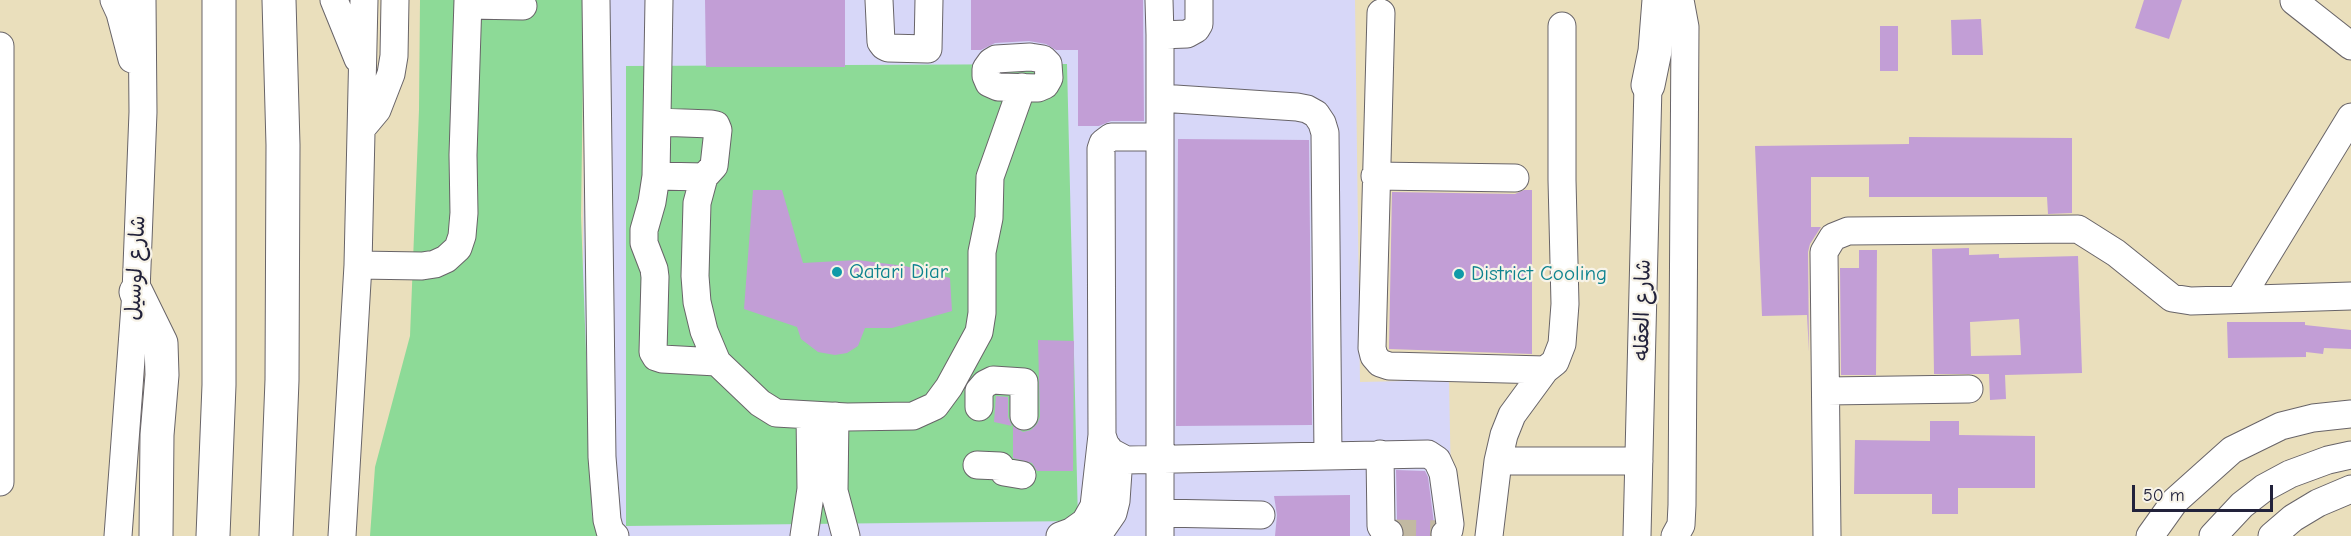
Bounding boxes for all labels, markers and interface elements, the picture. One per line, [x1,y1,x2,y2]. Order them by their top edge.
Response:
street label: شارع لوسيل [121,215,151,321]
place label: Qatari Diar [849,259,948,285]
street label: شارع العقله [1630,259,1656,361]
place label: District Cooling [1471,261,1607,287]
marker: Qatari Diar [830,265,844,279]
marker: District Cooling [1452,267,1466,281]
scale bar [2135,473,2276,511]
text: 50 m [2143,485,2185,506]

